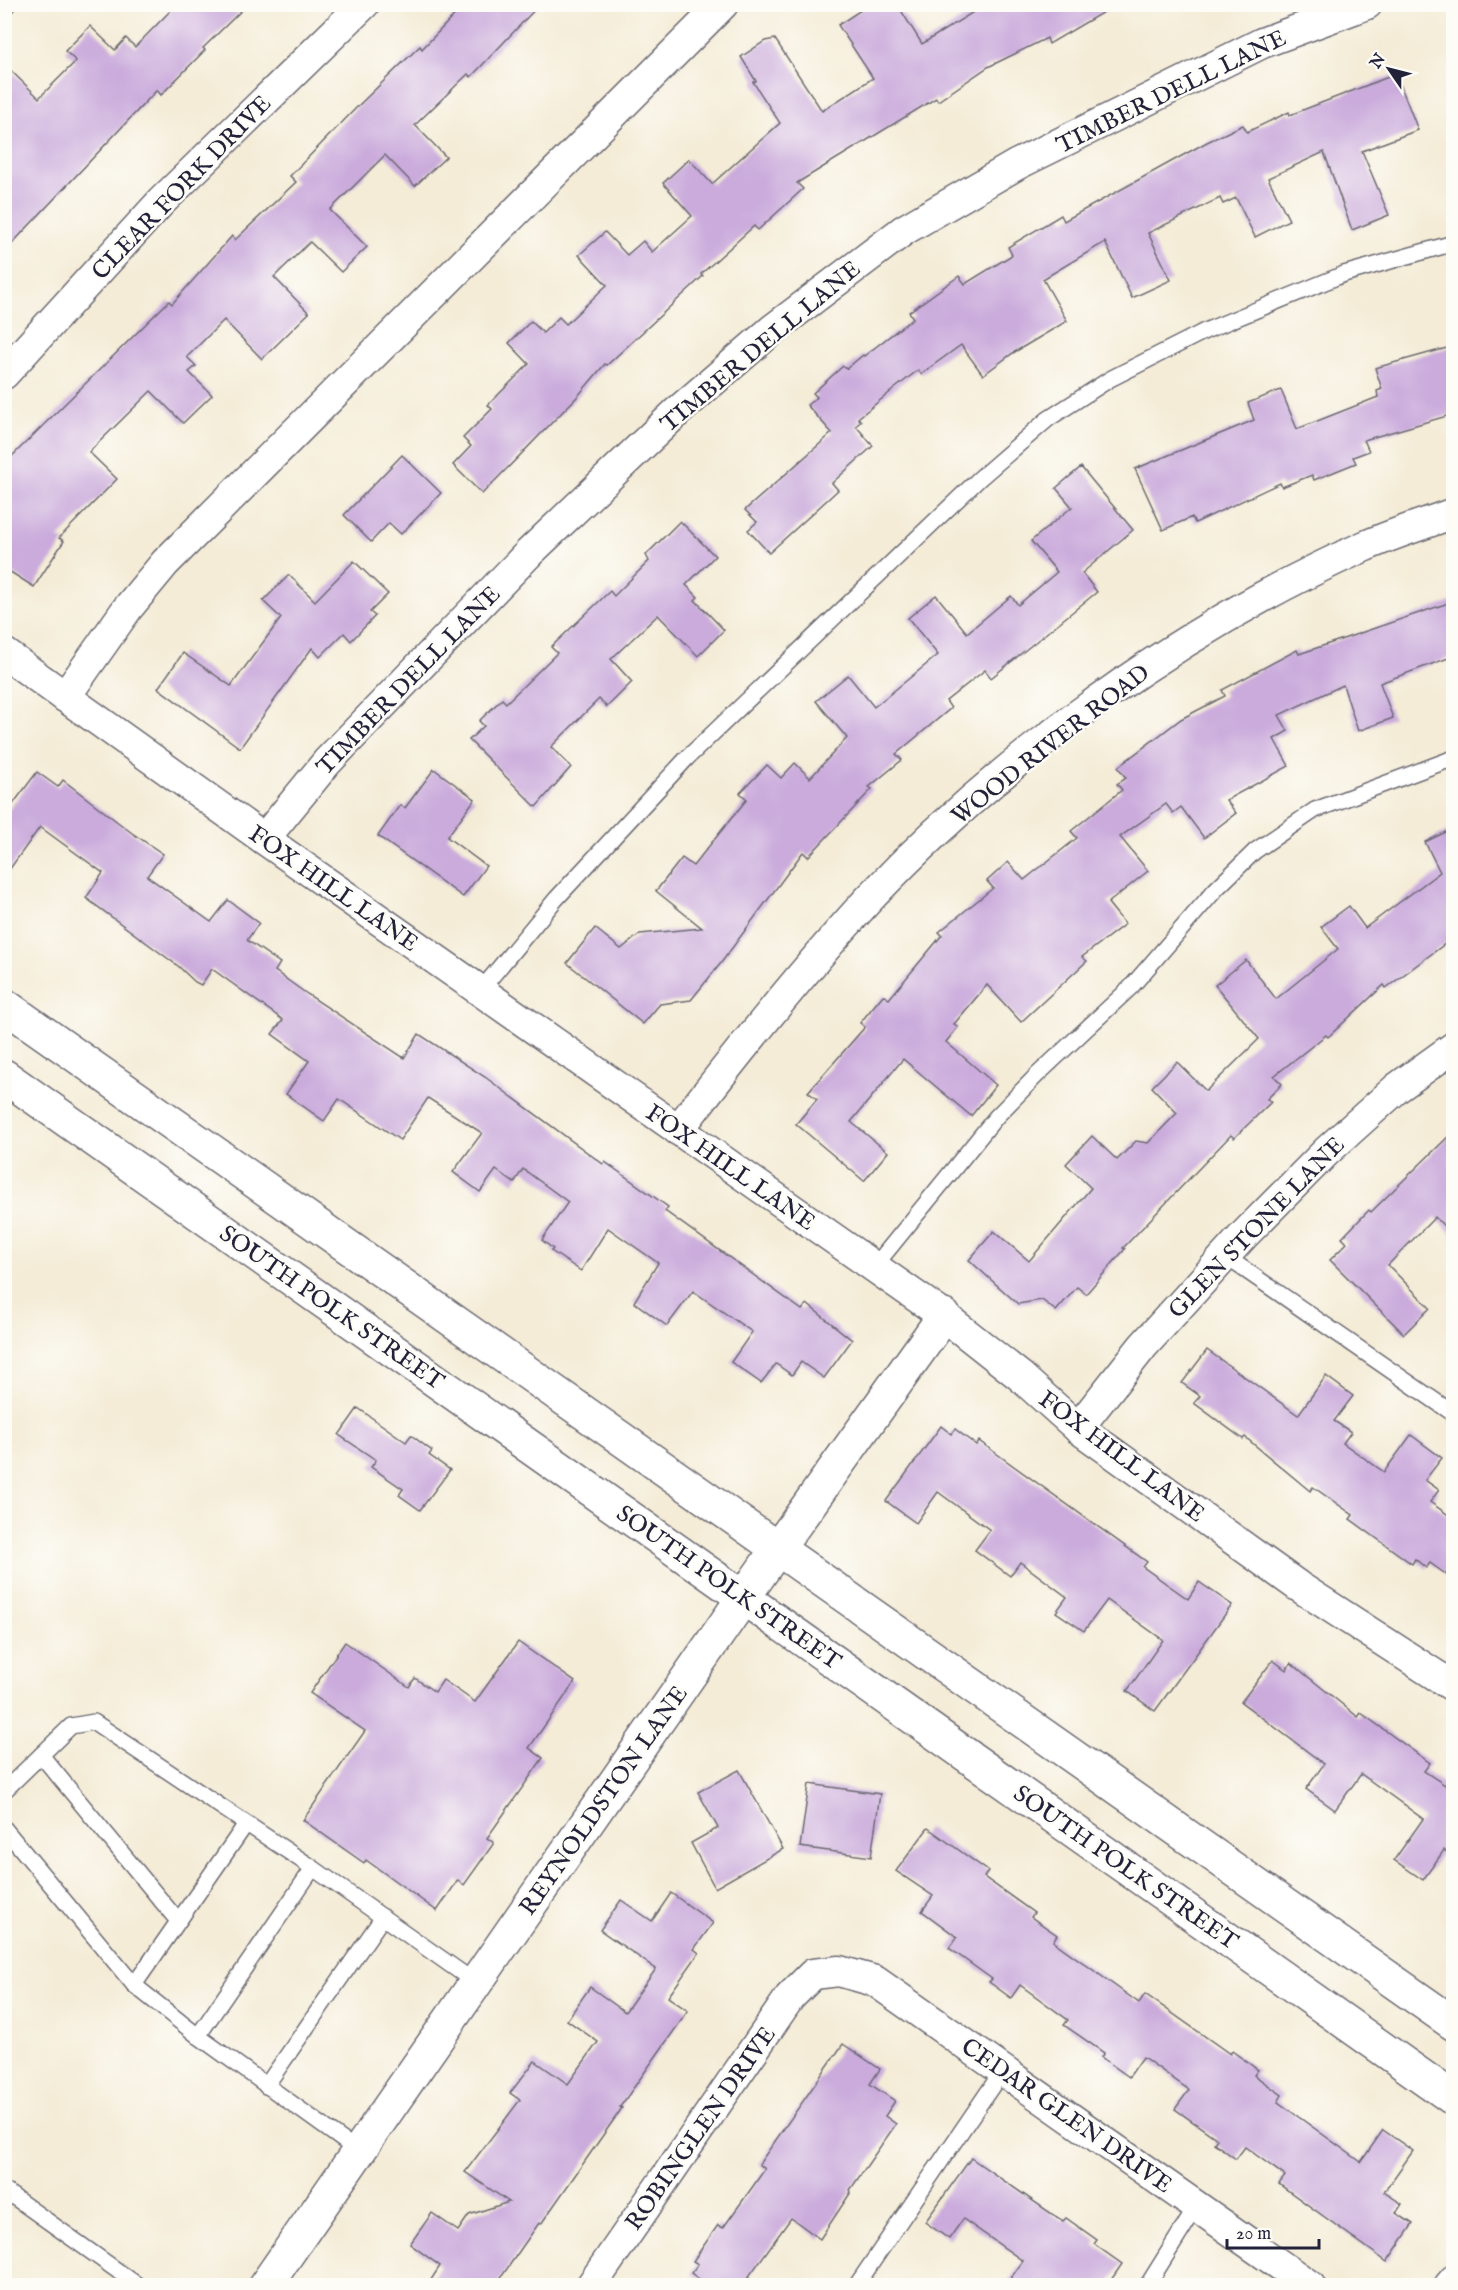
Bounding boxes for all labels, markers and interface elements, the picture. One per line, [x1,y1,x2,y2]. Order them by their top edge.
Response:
street label: TIMBER DELL LANE [1052,23,1292,161]
north arrow [1359,39,1419,99]
text: N [1366,50,1391,74]
street label: CLEAR FORK DRIVE [86,89,279,287]
street label: TIMBER DELL LANE [655,254,867,440]
street label: TIMBER DELL LANE [310,580,508,782]
street label: WOOD RIVER ROAD [945,658,1156,832]
street label: FOX HILL LANE [242,819,424,959]
street label: FOX HILL LANE [639,1098,821,1238]
street label: GLEN STONE LANE [1162,1130,1352,1326]
street label: SOUTH POLK STREET [213,1219,450,1398]
street label: FOX HILL LANE [1032,1385,1210,1530]
street label: SOUTH POLK STREET [610,1499,847,1678]
street label: REYNOLDSTON LANE [513,1680,695,1922]
street label: SOUTH POLK STREET [1007,1779,1244,1958]
street label: ROBINGLEN DRIVE [619,2021,783,2237]
street label: CEDAR GLEN DRIVE [955,2032,1178,2201]
scale bar [1227,2212,1318,2250]
text: 20 m [1236,2223,1271,2246]

